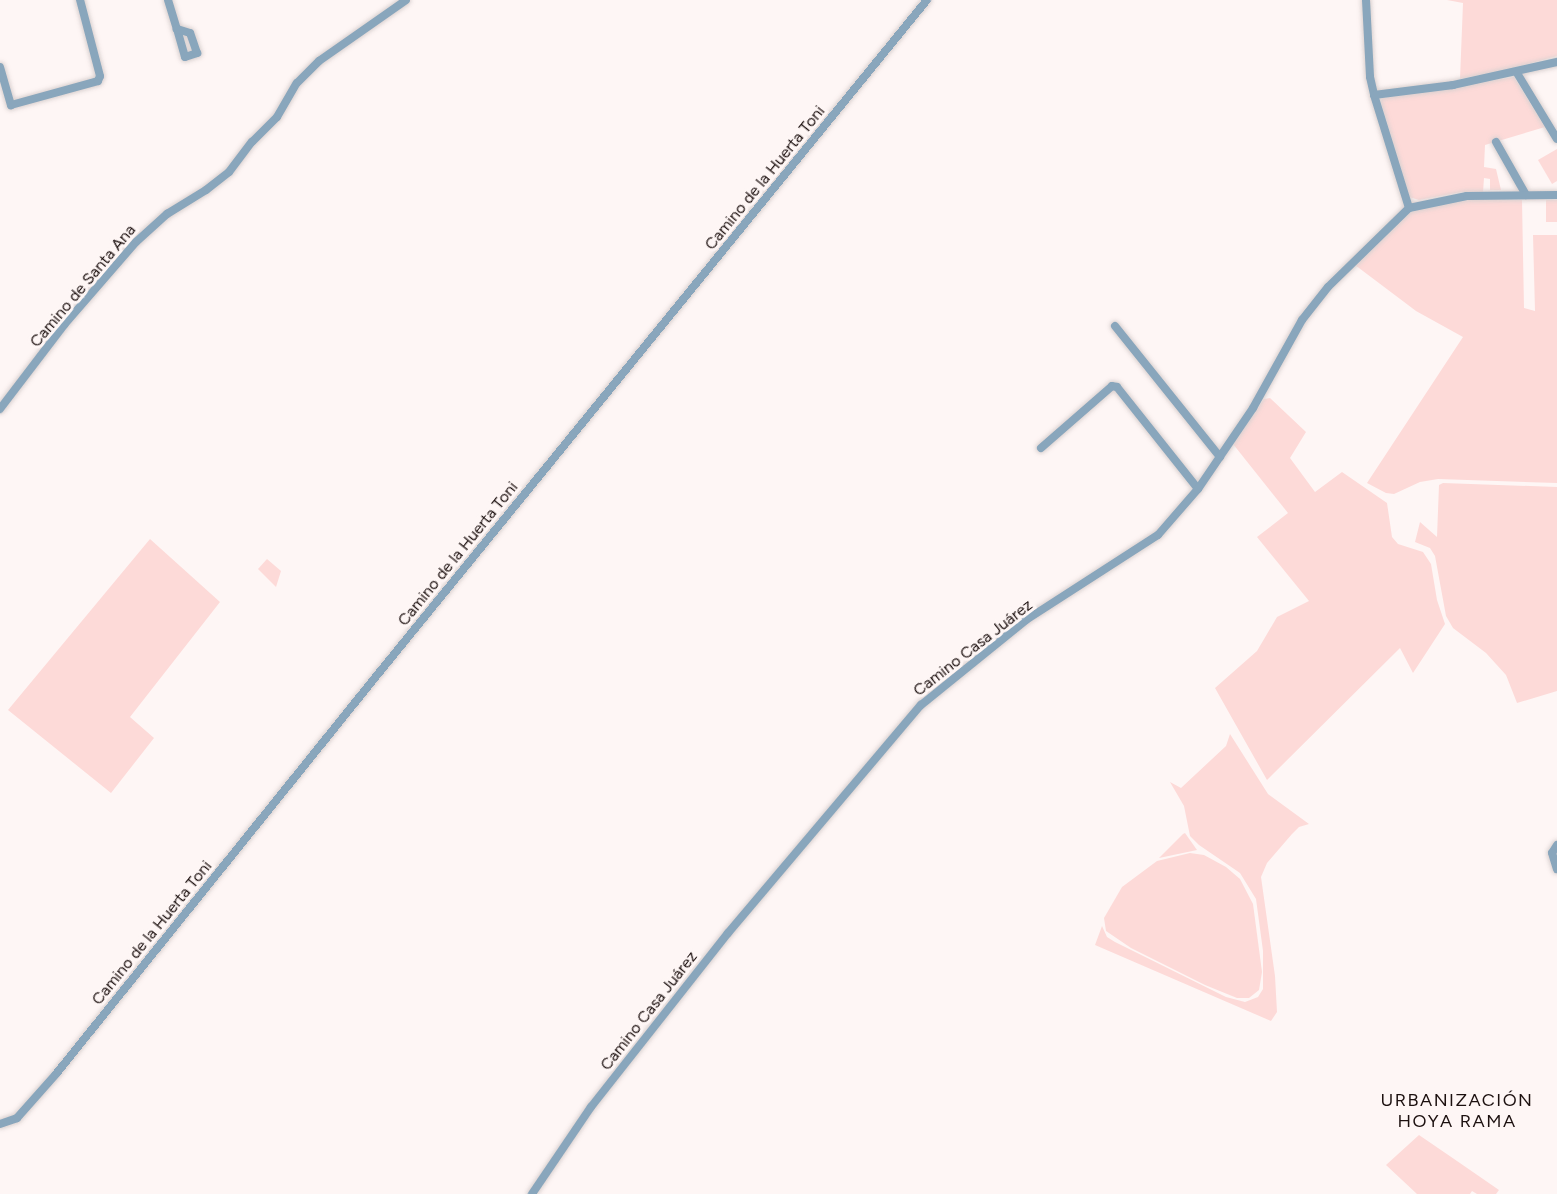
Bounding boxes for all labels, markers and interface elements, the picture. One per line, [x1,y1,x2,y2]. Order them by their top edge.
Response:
street label: Camino de la Huerta Toni [701,102,829,254]
street label: Camino de Santa Ana [26,221,140,351]
street label: Camino de la Huerta Toni [394,478,522,630]
street label: Camino Casa Juárez [910,596,1036,700]
street label: Camino de la Huerta Toni [88,857,216,1009]
street label: Camino Casa Juárez [597,948,701,1074]
district label: URBANIZACIÓN HOYA RAMA [1380,1090,1534,1132]

